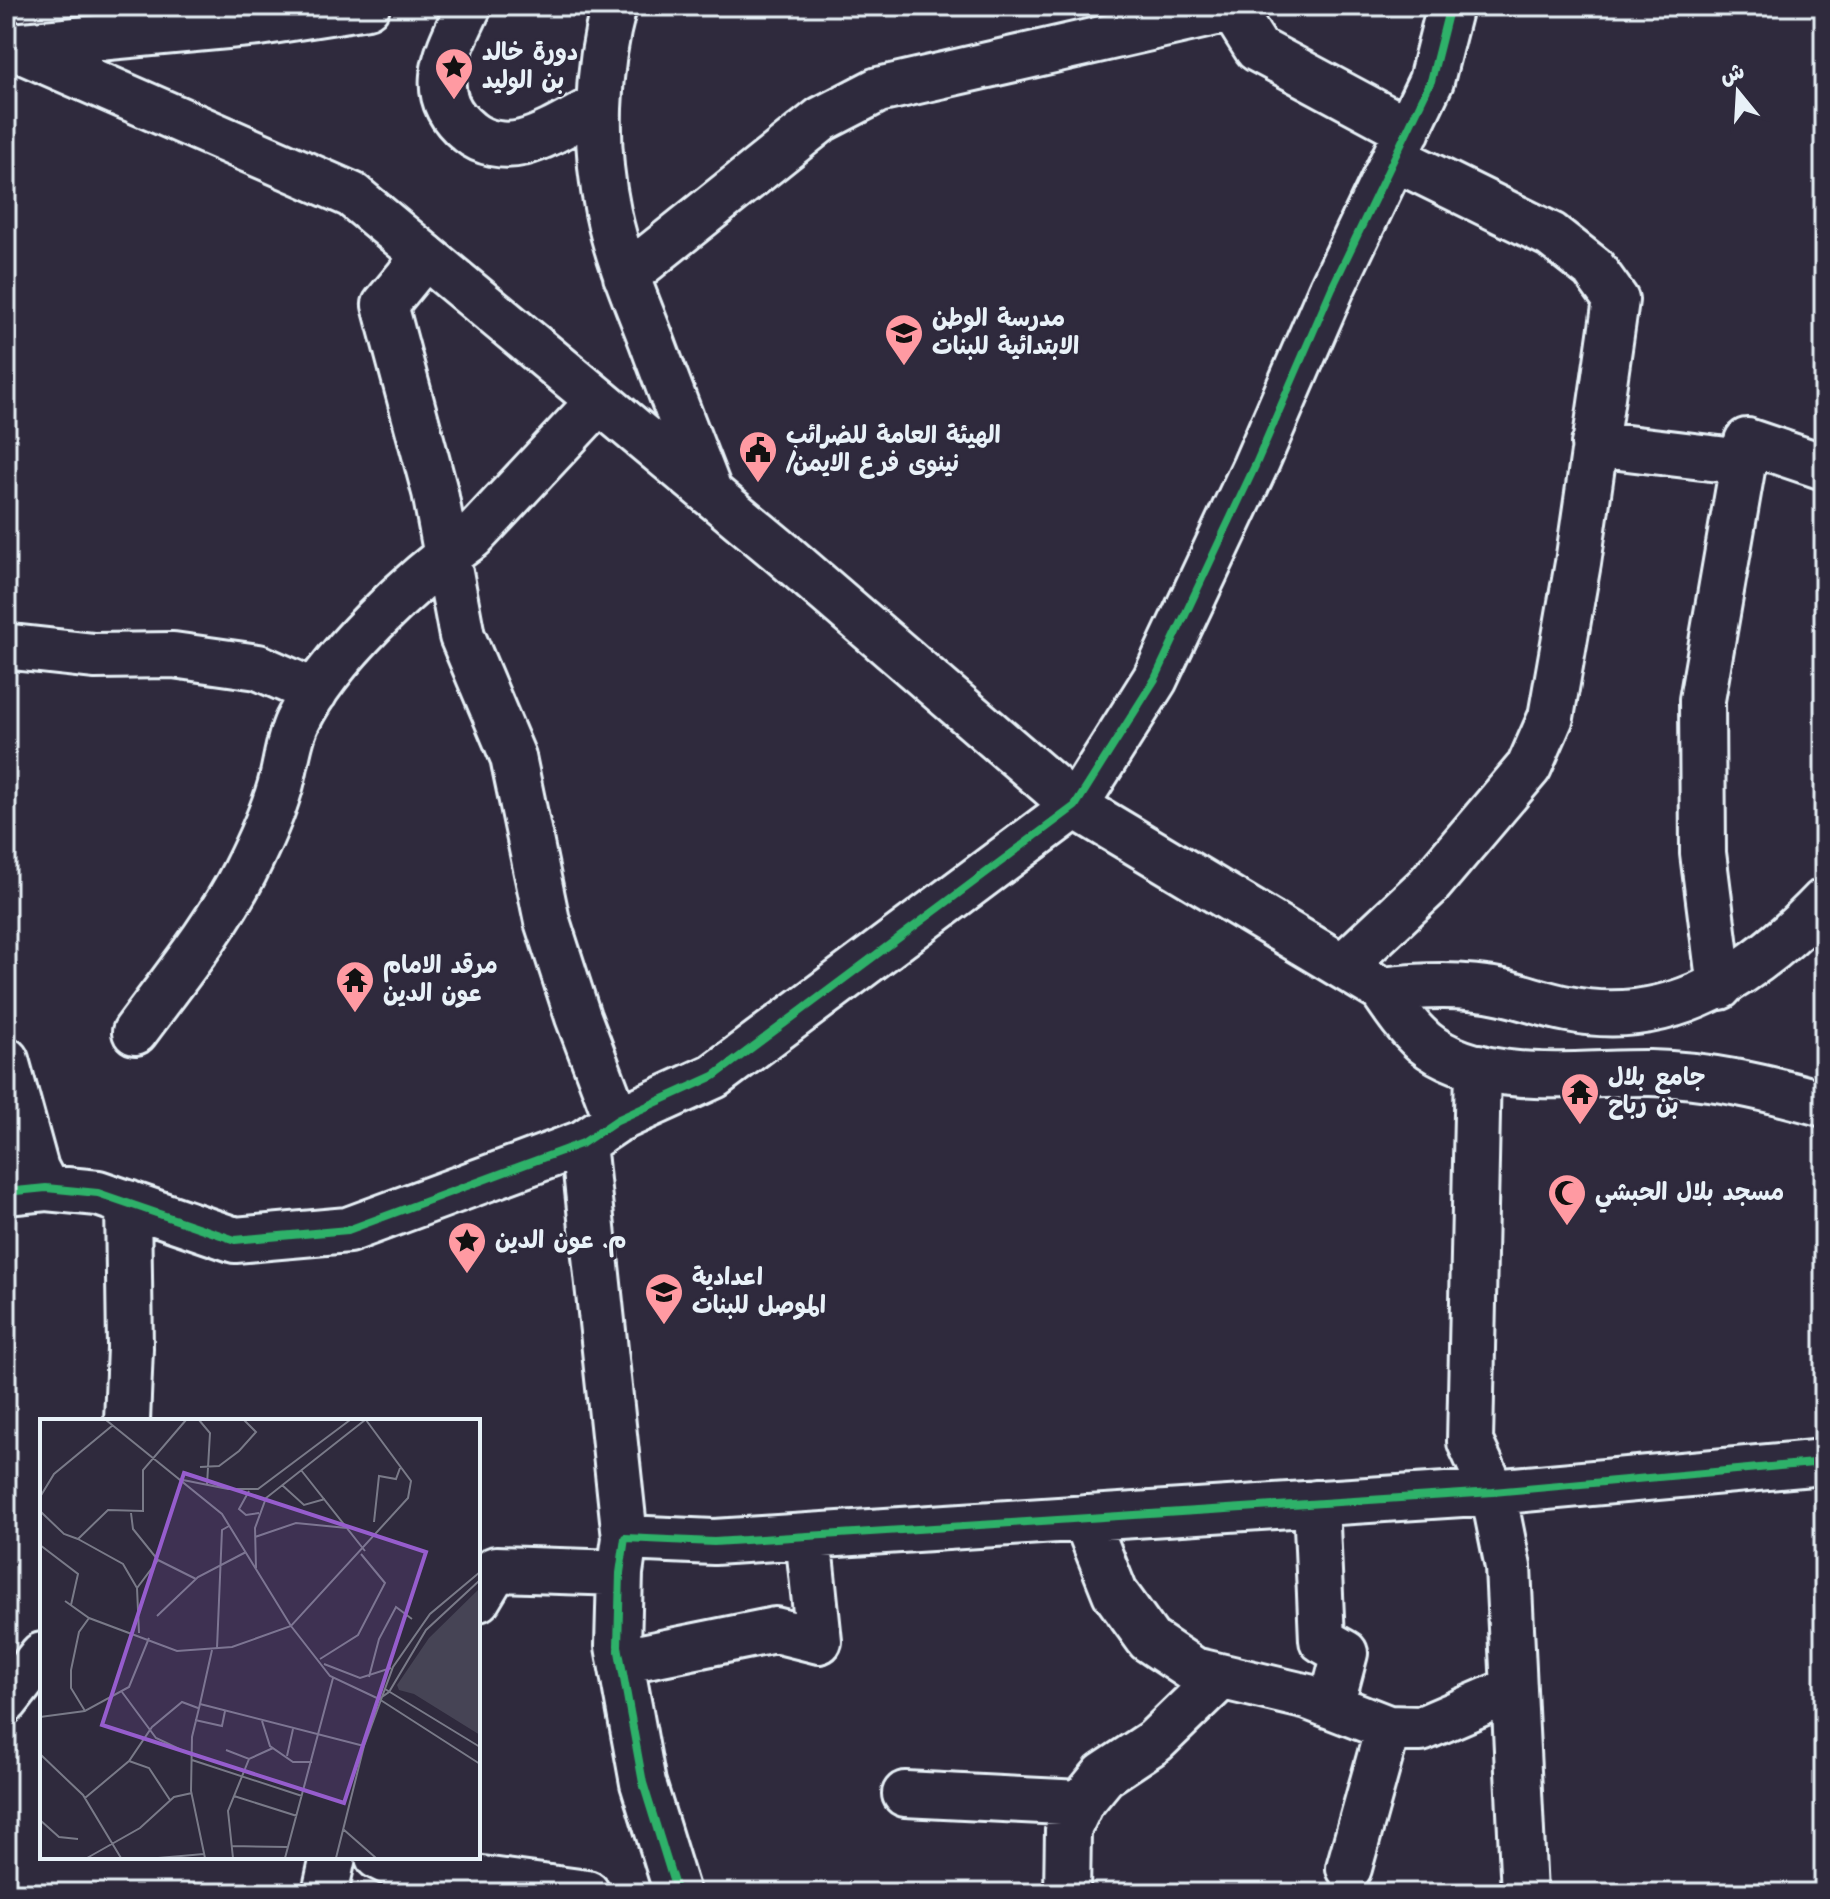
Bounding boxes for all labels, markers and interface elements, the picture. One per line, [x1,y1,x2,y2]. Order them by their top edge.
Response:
place label: دورة خالد بن الوليد [482,34,578,101]
place icon: دورة خالد بن الوليد [433,46,475,101]
north arrow [1698,52,1778,132]
text: ش [1716,55,1750,96]
place label: مدرسة الوطن الابتدائية للبنات [932,300,1079,367]
school or university icon: مدرسة الوطن الابتدائية للبنات [883,312,925,367]
place label: الهيئة العامة للضرائب /نينوى فرع الايمن [785,417,1001,484]
public building icon: الهيئة العامة للضرائب /نينوى فرع الايمن [737,429,779,484]
place label: مرقد الامام عون الدين [383,947,498,1014]
temple icon: مرقد الامام عون الدين [334,959,376,1014]
place label: جامع بلال بن رباح [1608,1059,1705,1126]
temple icon: جامع بلال بن رباح [1559,1071,1601,1126]
mosque icon: مسجد بلال الحبشي [1546,1172,1588,1227]
place label: مسجد بلال الحبشي [1595,1174,1784,1213]
place icon: م. عون الدين [446,1220,488,1275]
place label: م. عون الدين [495,1222,627,1261]
place label: اعدادية الموصل للبنات [692,1259,826,1326]
school or university icon: اعدادية الموصل للبنات [643,1271,685,1326]
inset map [40,1419,480,1859]

